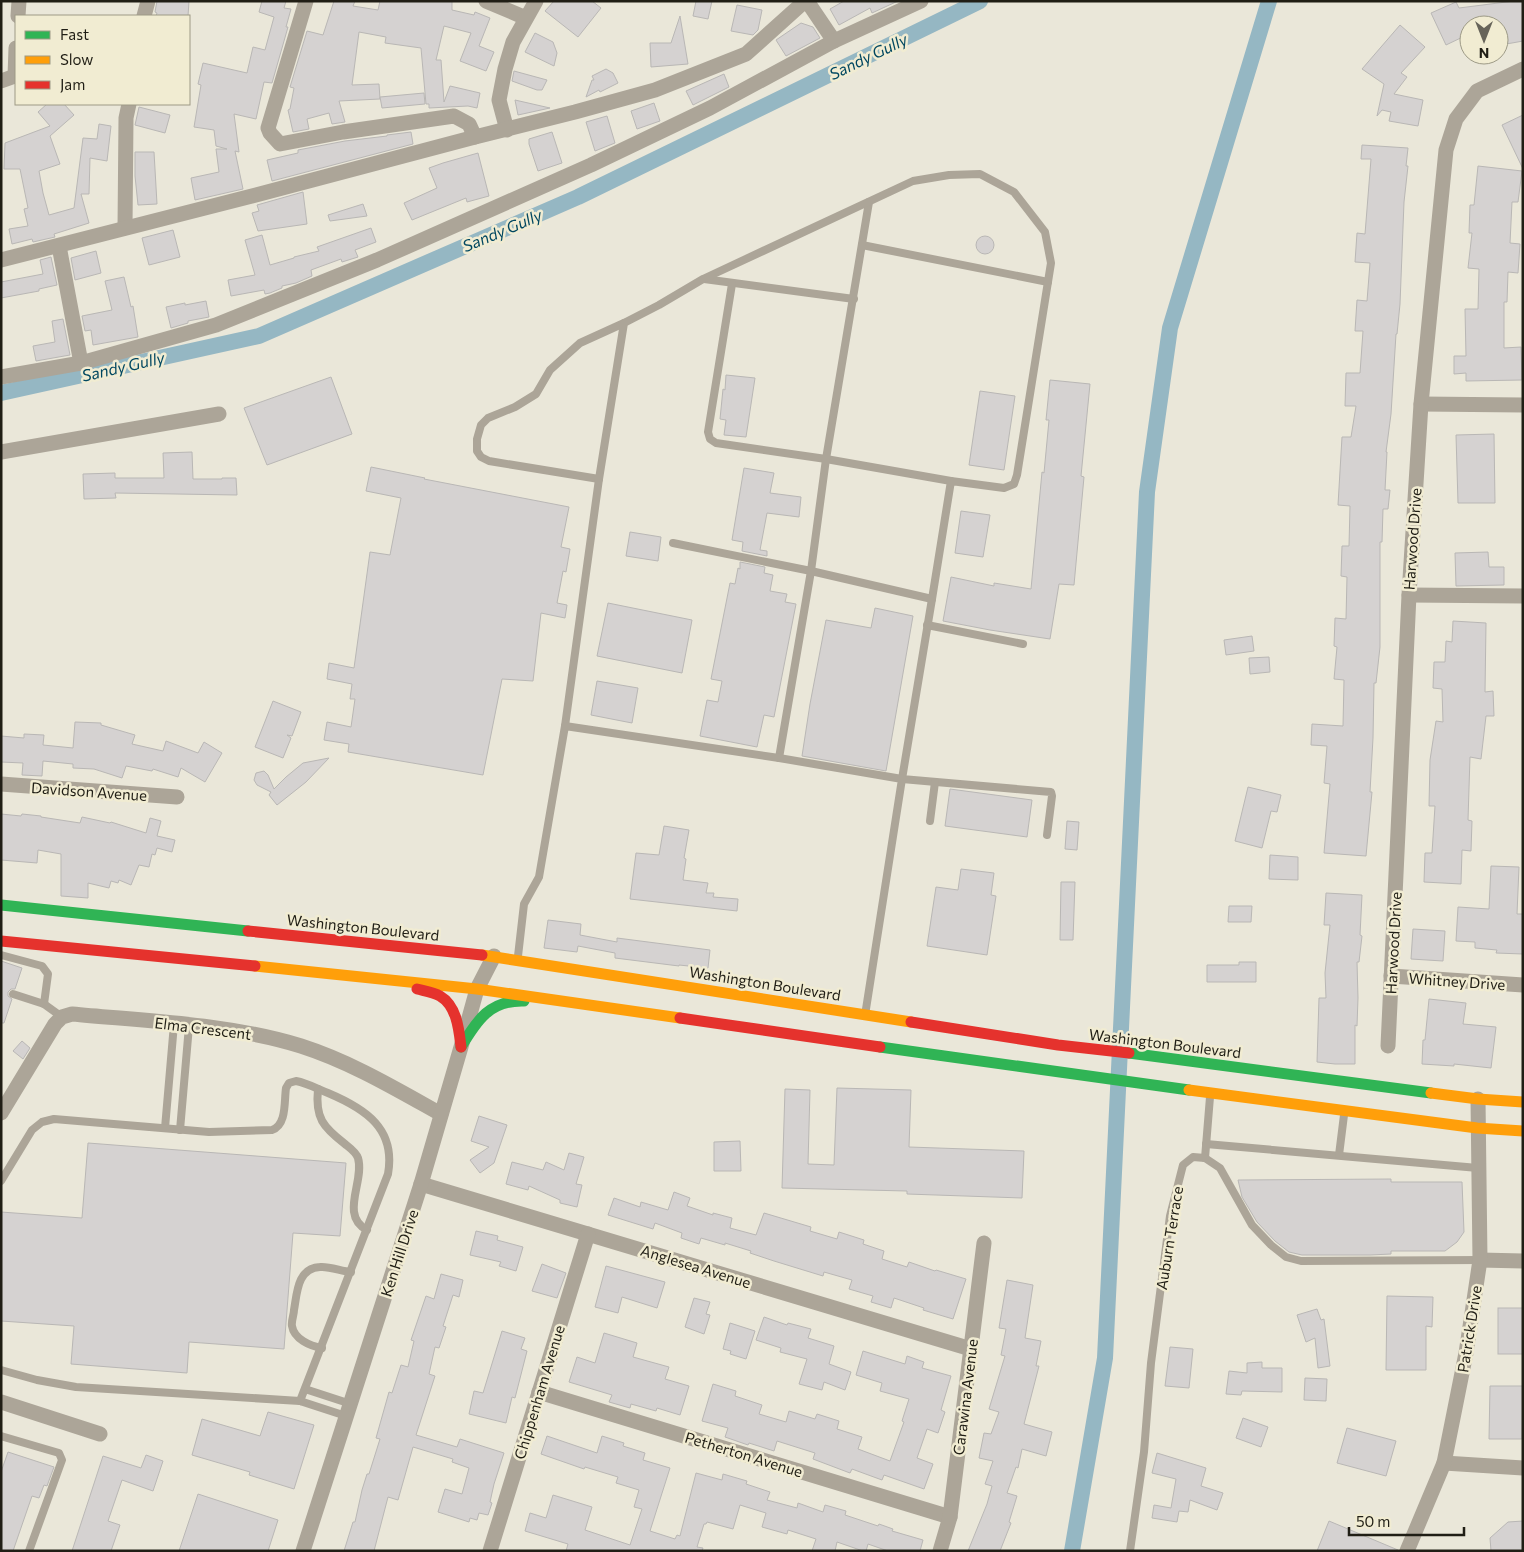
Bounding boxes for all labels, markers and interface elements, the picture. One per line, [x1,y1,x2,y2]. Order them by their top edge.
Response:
legend [15,15,190,105]
north arrow [1459,15,1509,65]
text: Fast [60,25,89,43]
water label: Sandy Gully [826,29,911,83]
text: N [1479,45,1489,62]
text: Slow [60,50,93,68]
text: Jam [60,75,85,93]
water label: Sandy Gully [459,204,545,255]
water label: Sandy Gully [80,347,167,385]
street label: Harwood Drive [1399,487,1425,591]
street label: Davidson Avenue [30,778,148,804]
street label: Harwood Drive [1381,891,1405,995]
street label: Washington Boulevard [286,910,440,944]
street label: Washington Boulevard [688,962,842,1004]
street label: Whitney Drive [1408,969,1506,993]
street label: Elma Crescent [154,1013,252,1043]
street label: Washington Boulevard [1088,1025,1242,1061]
street label: Auburn Terrace [1152,1185,1186,1291]
street label: Ken Hill Drive [376,1207,422,1299]
street label: Anglesea Avenue [639,1241,753,1291]
street label: Patrick Drive [1453,1284,1485,1374]
street label: Chippenham Avenue [510,1323,568,1461]
street label: Carawina Avenue [949,1338,981,1456]
street label: Petherton Avenue [683,1428,805,1480]
scale bar [1349,1504,1464,1536]
text: 50 m [1356,1512,1390,1530]

